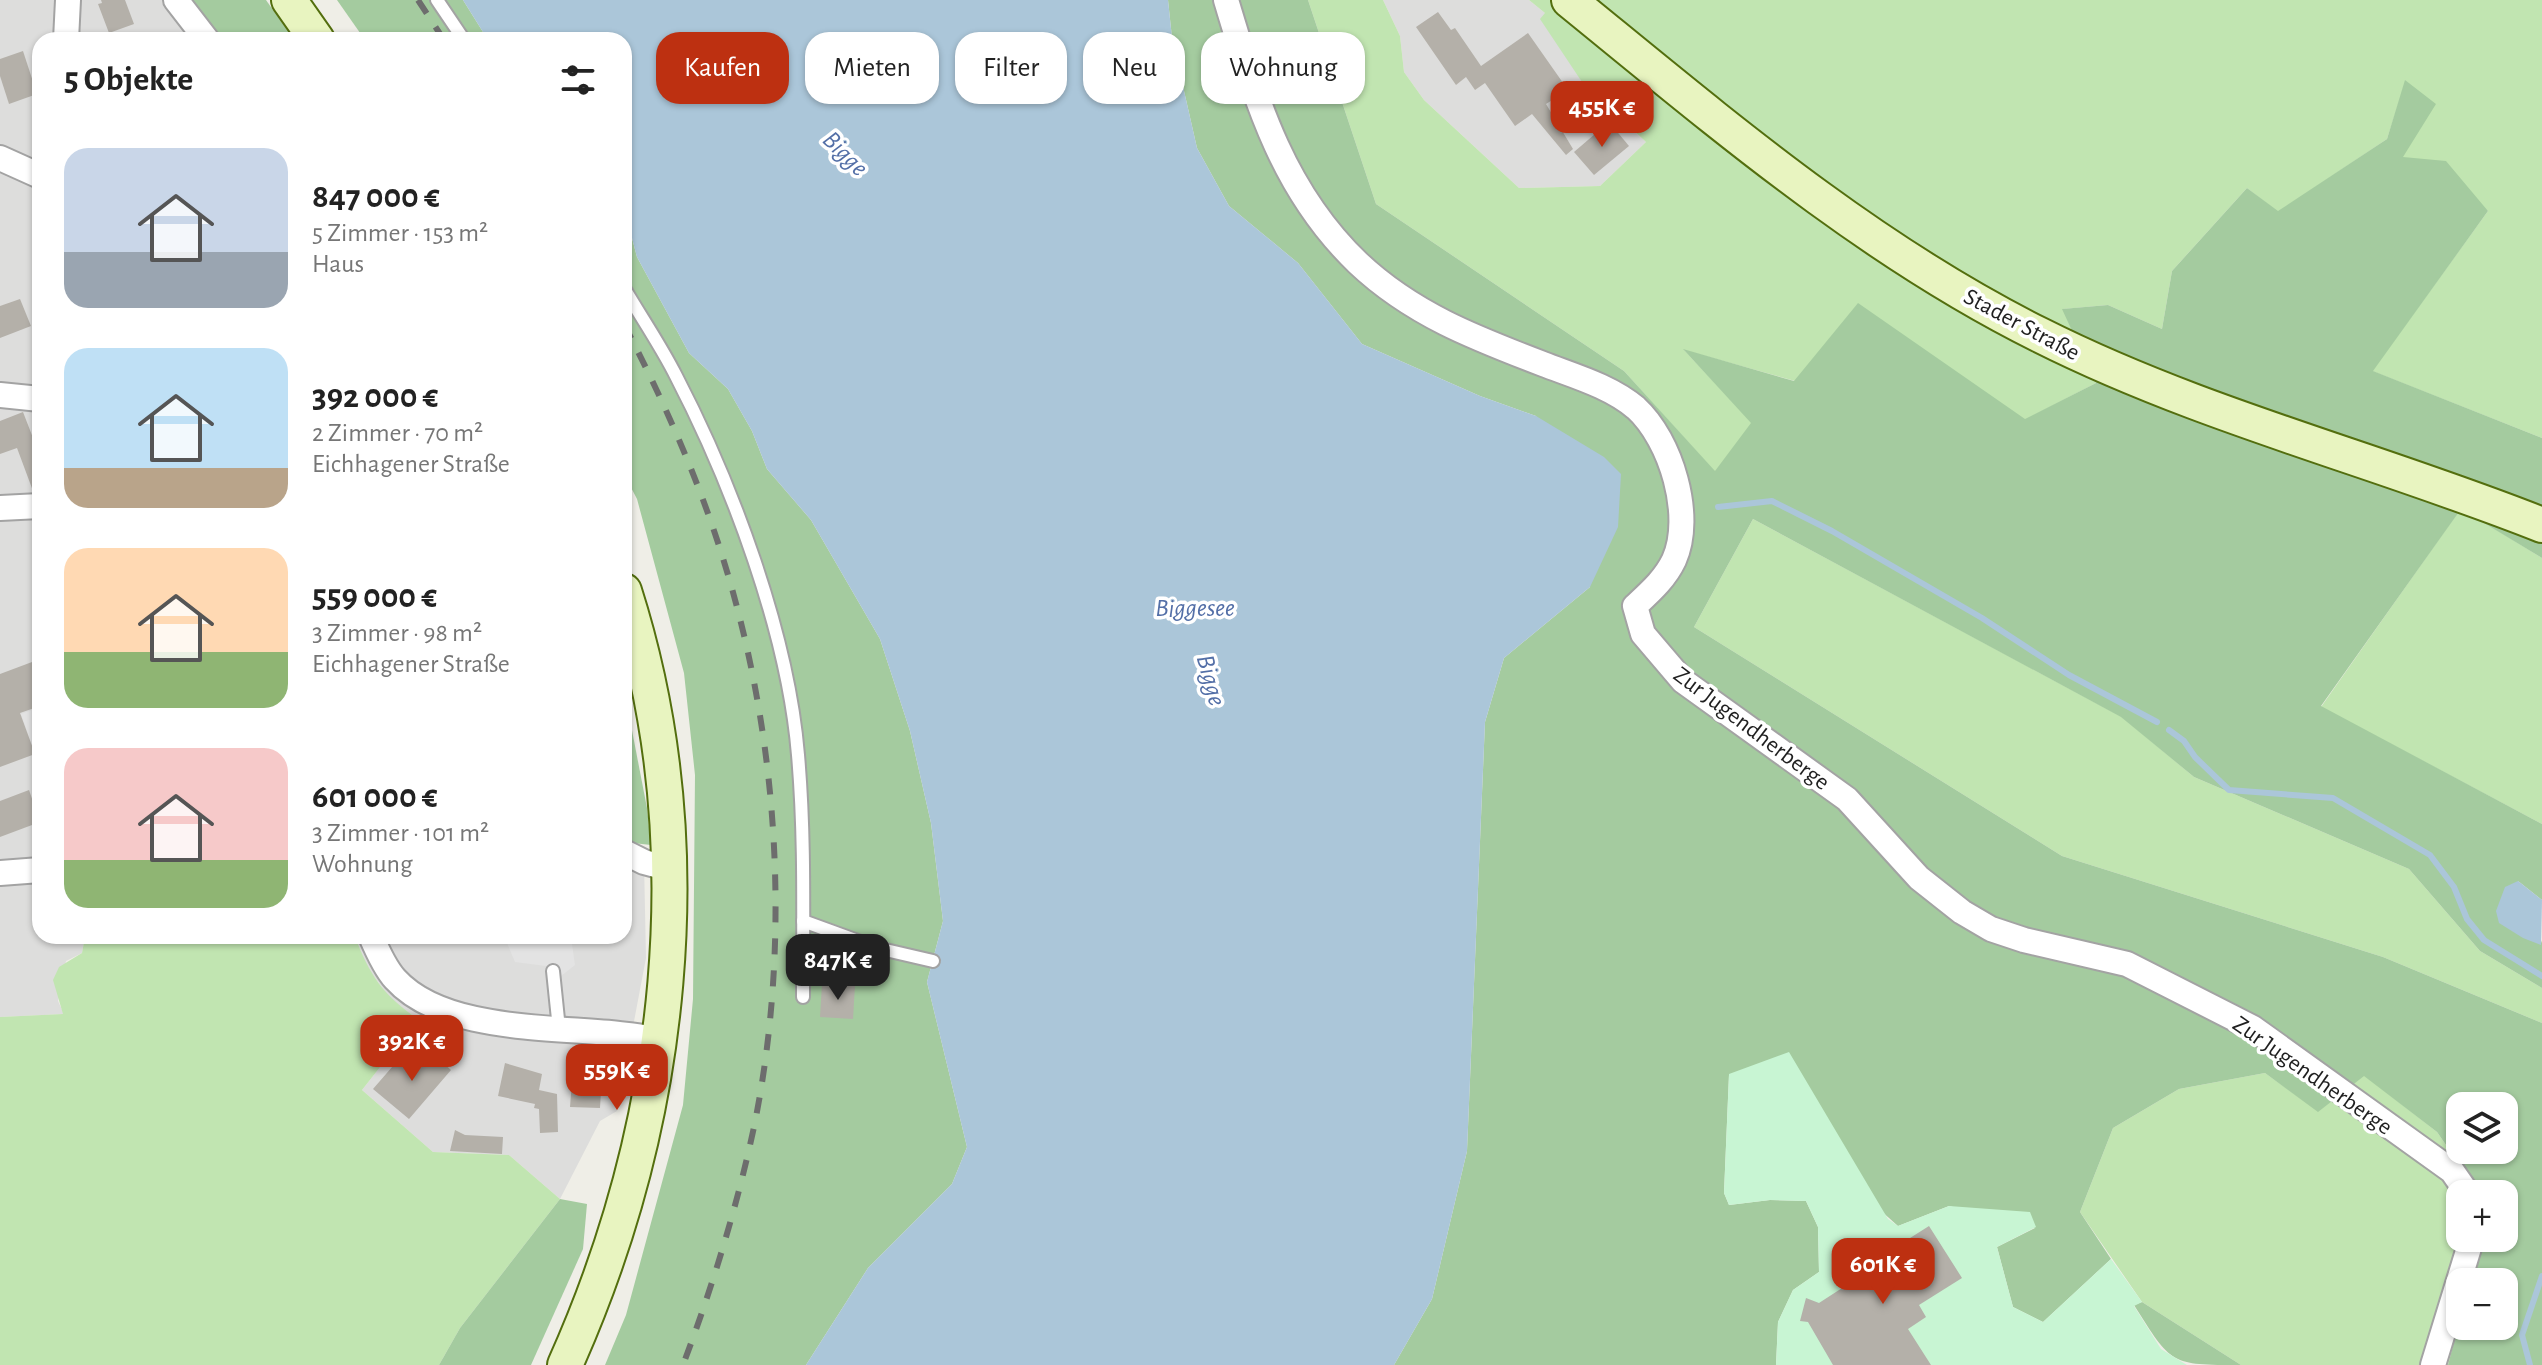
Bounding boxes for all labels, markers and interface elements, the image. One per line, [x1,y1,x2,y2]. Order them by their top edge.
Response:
chip: Kaufen [656,32,789,104]
chip: Mieten [805,32,939,104]
chip: Filter [955,32,1067,104]
chip: Neu [1083,32,1185,104]
chip: Wohnung [1201,32,1365,104]
icon: filters [556,58,600,102]
text: 5 Objekte [64,63,193,97]
pin: 455K € [1537,81,1667,149]
text: 455K € [1569,94,1635,120]
water label: Bigge [818,126,873,181]
icon: home [128,180,224,276]
text: 847 000 € [312,180,440,214]
text: 5 Zimmer · 153 m² [312,220,488,246]
text: Haus [312,251,364,277]
street label: Stader Straße [1960,284,2083,365]
icon: home [128,380,224,476]
text: 392 000 € [312,380,438,414]
text: 2 Zimmer · 70 m² [312,420,483,446]
text: Eichhagener Straße [312,451,510,477]
icon: home [128,580,224,676]
text: 559 000 € [312,580,437,614]
water label: Biggesee [1155,595,1235,621]
text: 3 Zimmer · 98 m² [312,620,482,646]
text: Eichhagener Straße [312,651,510,677]
water label: Bigge [1192,652,1230,709]
street label: Zur Jugendherberge [1669,663,1834,795]
icon: home [128,780,224,876]
text: 601 000 € [312,780,438,814]
text: 3 Zimmer · 101 m² [312,820,489,846]
text: Wohnung [312,851,413,877]
pin: 847K € [773,934,903,1002]
text: 847K € [804,947,872,973]
street label: Zur Jugendherberge [2228,1012,2396,1140]
pin: 392K € [347,1015,477,1083]
text: 392K € [378,1028,446,1054]
pin: 559K € [552,1044,682,1112]
text: 559K € [584,1057,650,1083]
map controls [2446,1092,2518,1340]
button: layers [2446,1092,2518,1164]
button: + [2446,1180,2518,1252]
pin: 601K € [1818,1238,1948,1306]
text: 601K € [1850,1251,1916,1277]
button: − [2446,1268,2518,1340]

